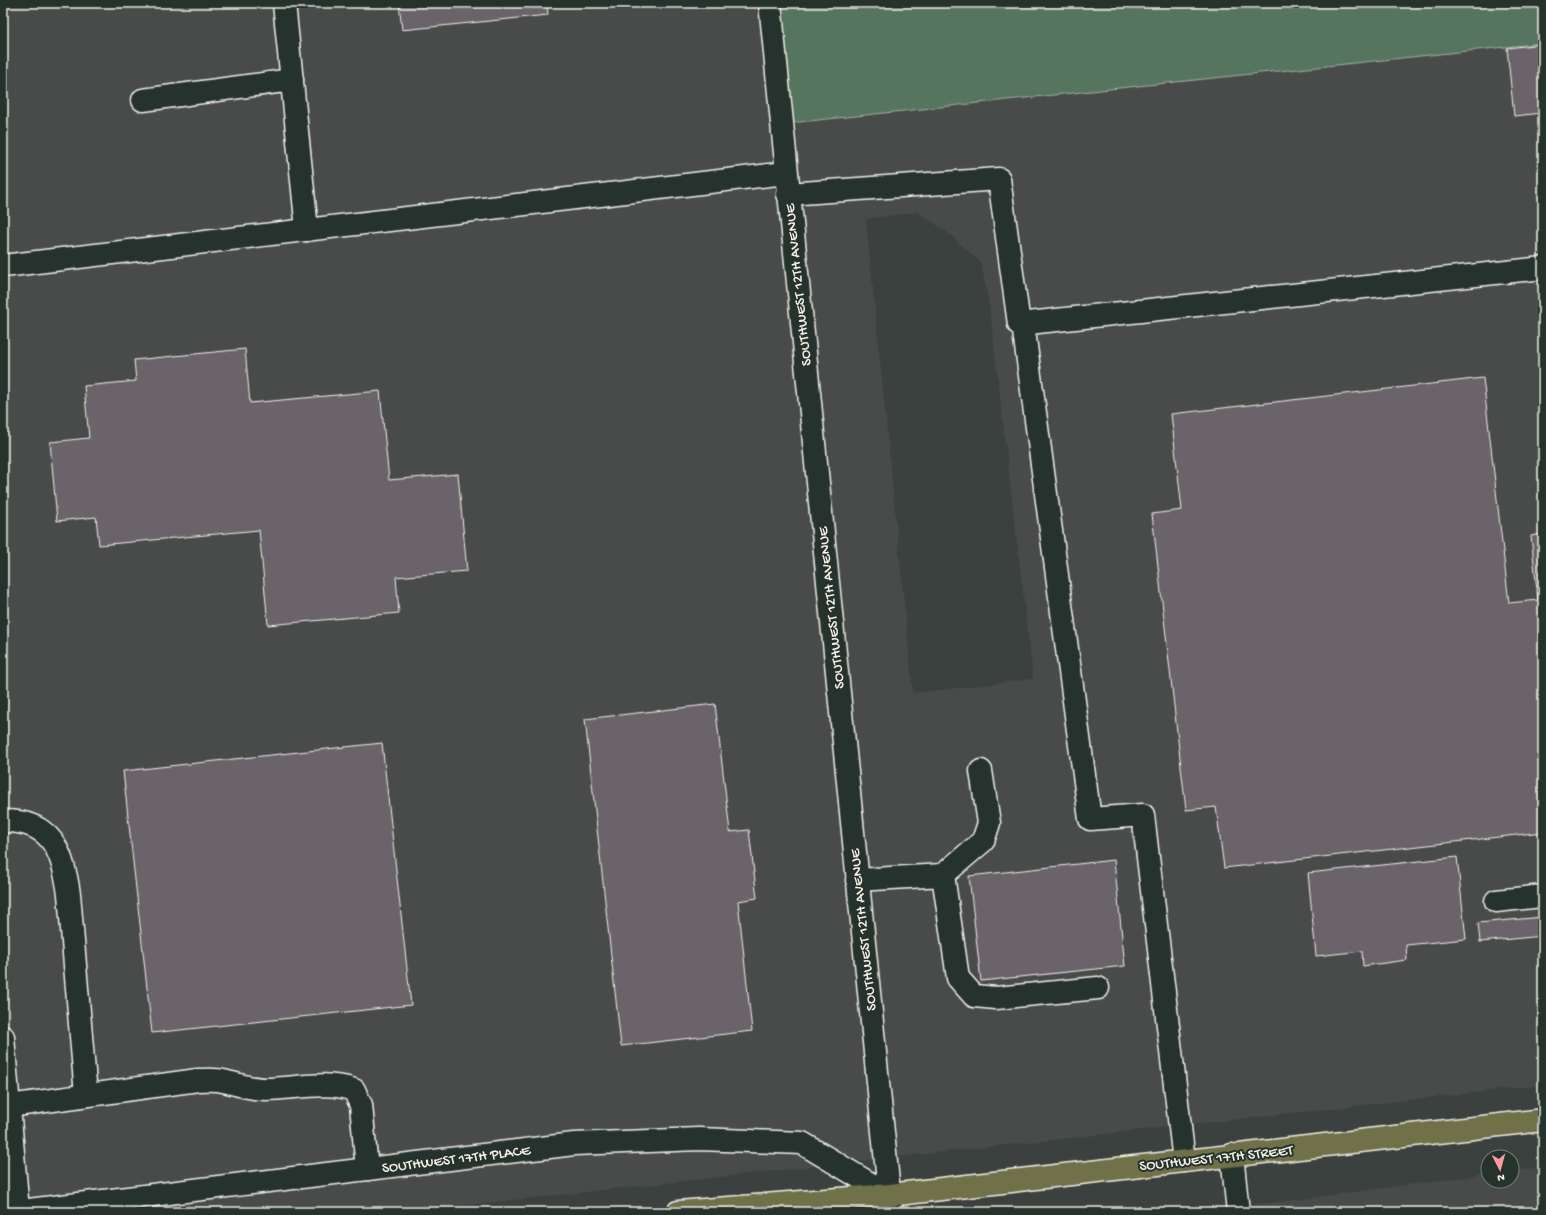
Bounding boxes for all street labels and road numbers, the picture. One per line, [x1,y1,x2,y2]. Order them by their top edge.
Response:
street label: SOUTHWEST 12TH AVENUE [781,202,816,367]
street label: SOUTHWEST 12TH AVENUE [814,525,849,690]
street label: SOUTHWEST 12TH AVENUE [846,847,881,1012]
street label: SOUTHWEST 17TH PLACE [381,1142,532,1178]
street label: SOUTHWEST 17TH STREET [1139,1142,1295,1176]

